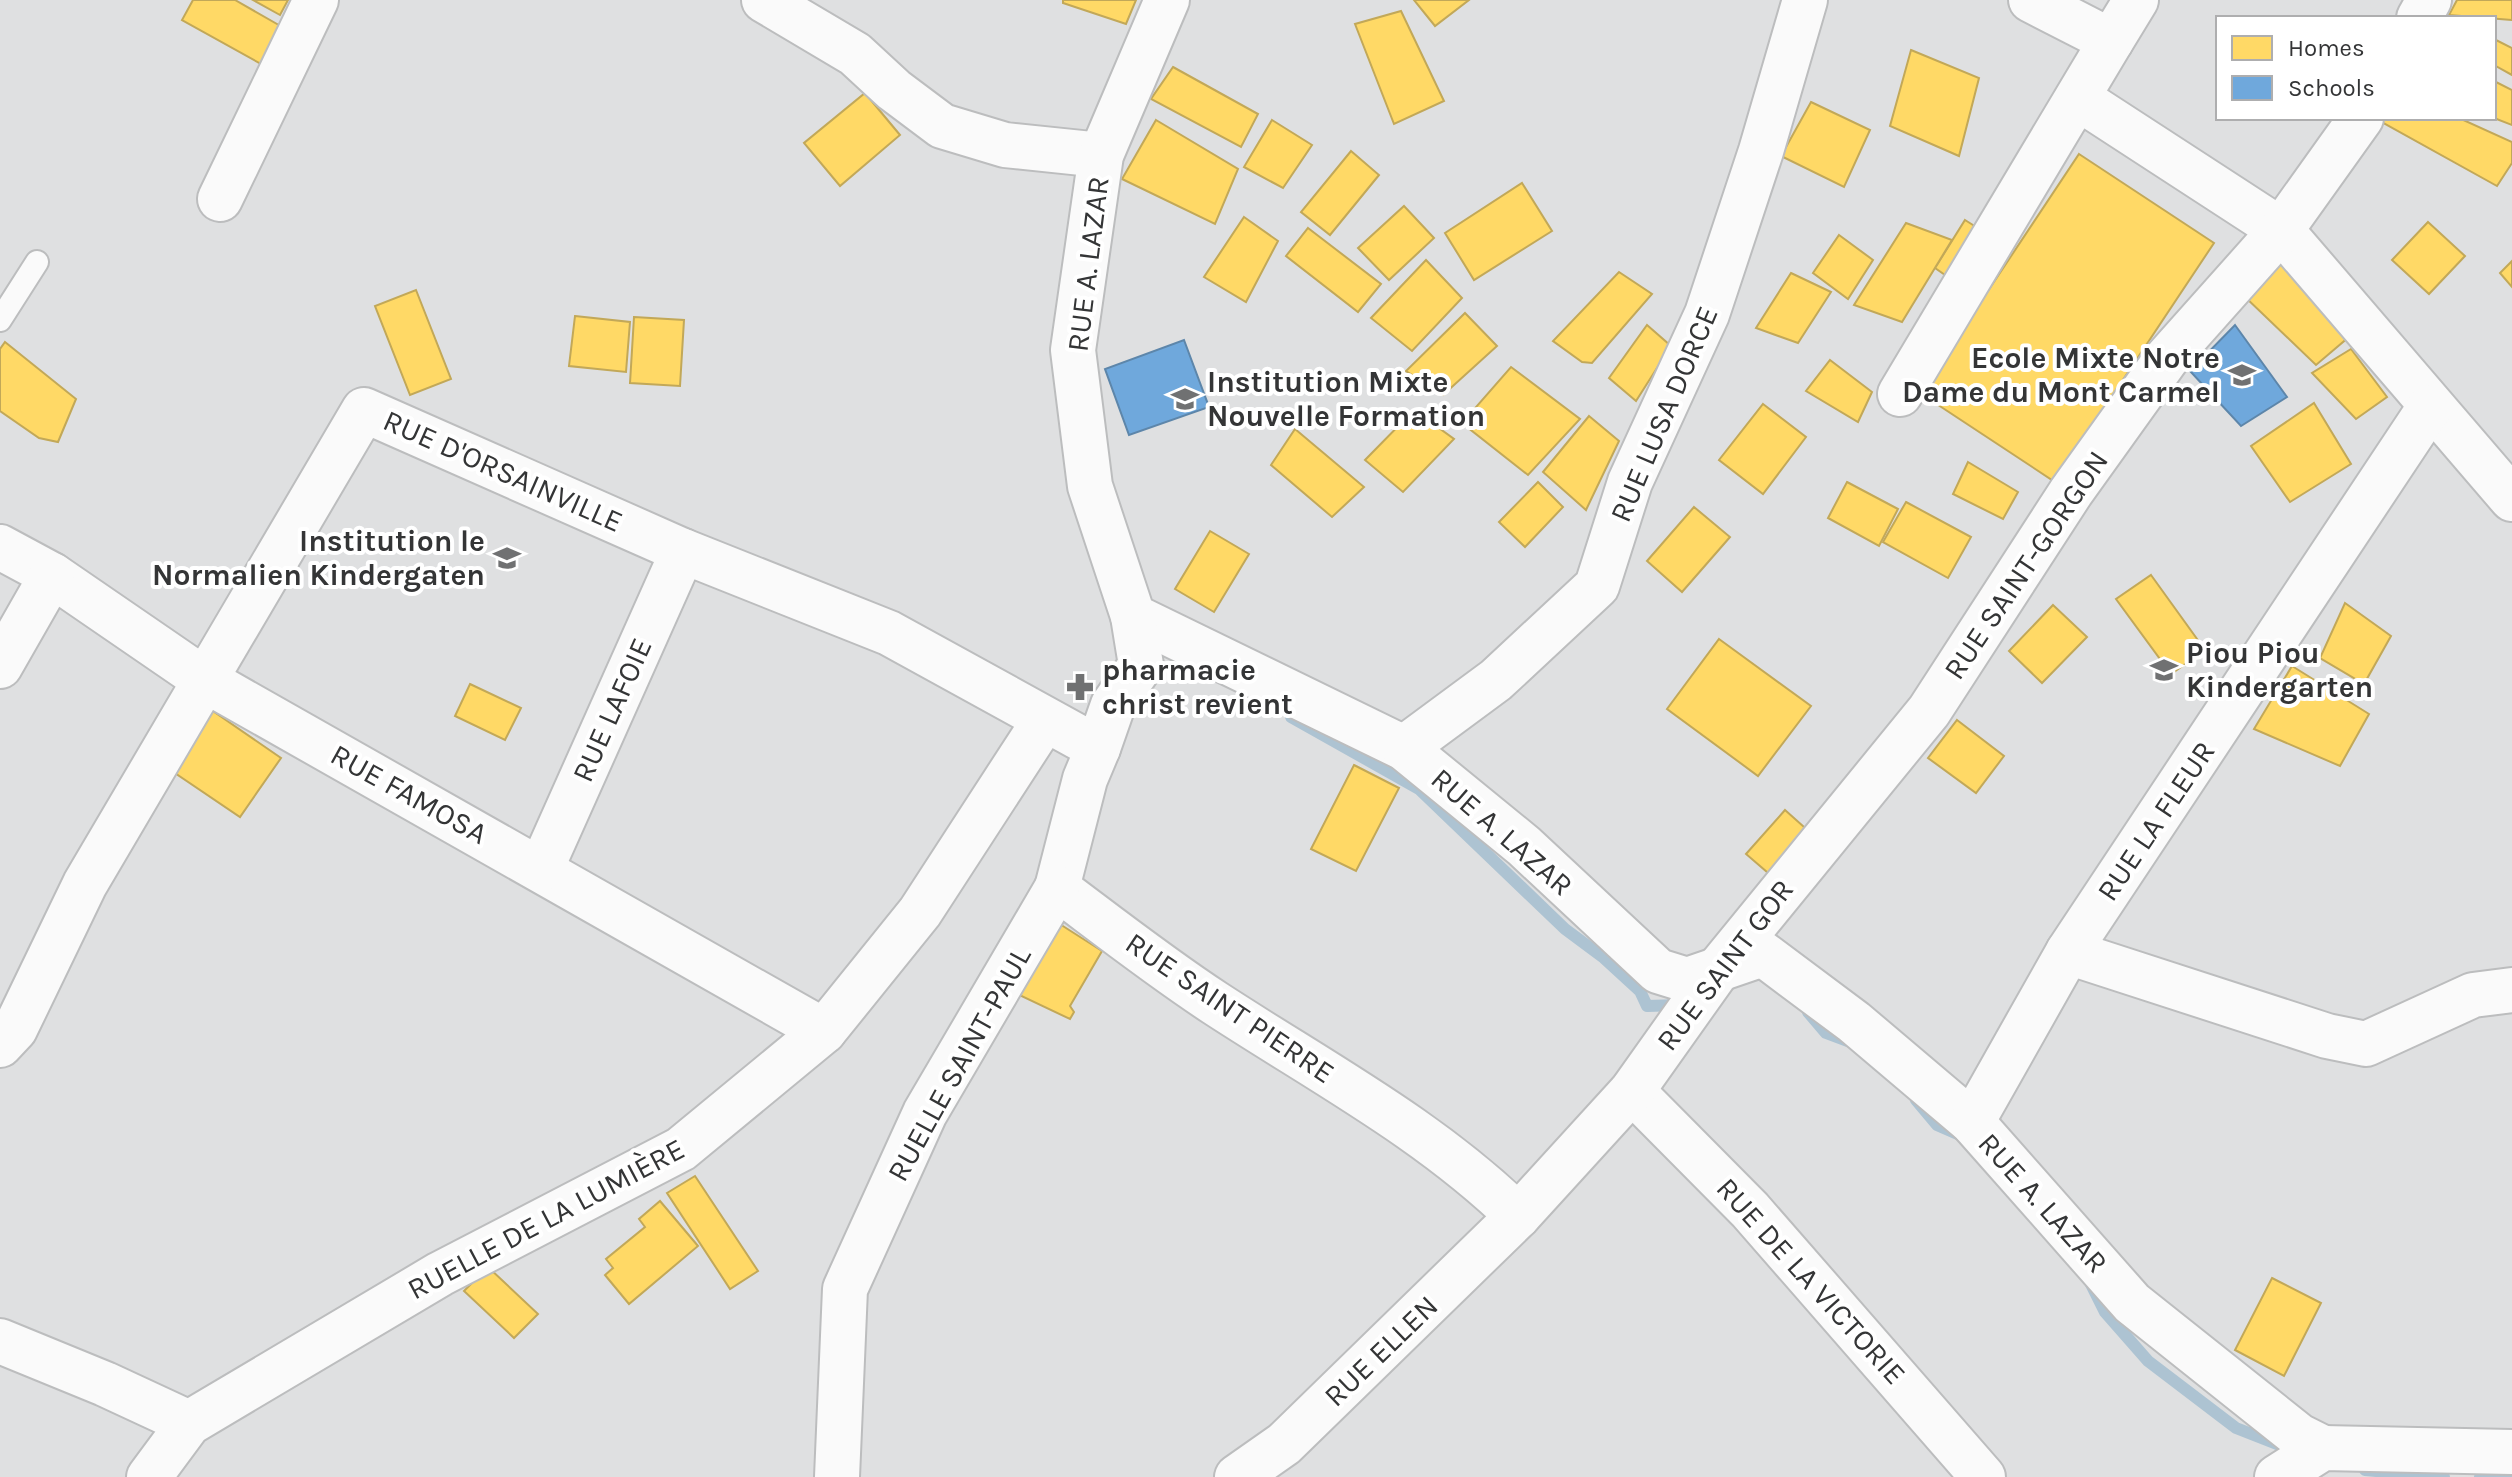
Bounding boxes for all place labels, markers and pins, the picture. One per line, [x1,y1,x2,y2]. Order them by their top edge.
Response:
place label: Ecole Mixte Notre Dame du Mont Carmel [1902,340,2220,410]
school or university icon: Ecole Mixte Notre Dame du Mont Carmel [2227,360,2257,390]
place label: Institution Mixte Nouvelle Formation [1207,364,1485,434]
school or university icon: Institution Mixte Nouvelle Formation [1170,384,1200,414]
place label: Institution le Normalien Kindergaten [152,523,485,593]
school or university icon: Institution le Normalien Kindergaten [492,543,522,573]
place label: Piou Piou Kindergarten [2186,635,2373,705]
place label: pharmacie christ revient [1102,652,1293,722]
school or university icon: Piou Piou Kindergarten [2149,655,2179,685]
pharmacy icon: pharmacie christ revient [1065,672,1095,702]

